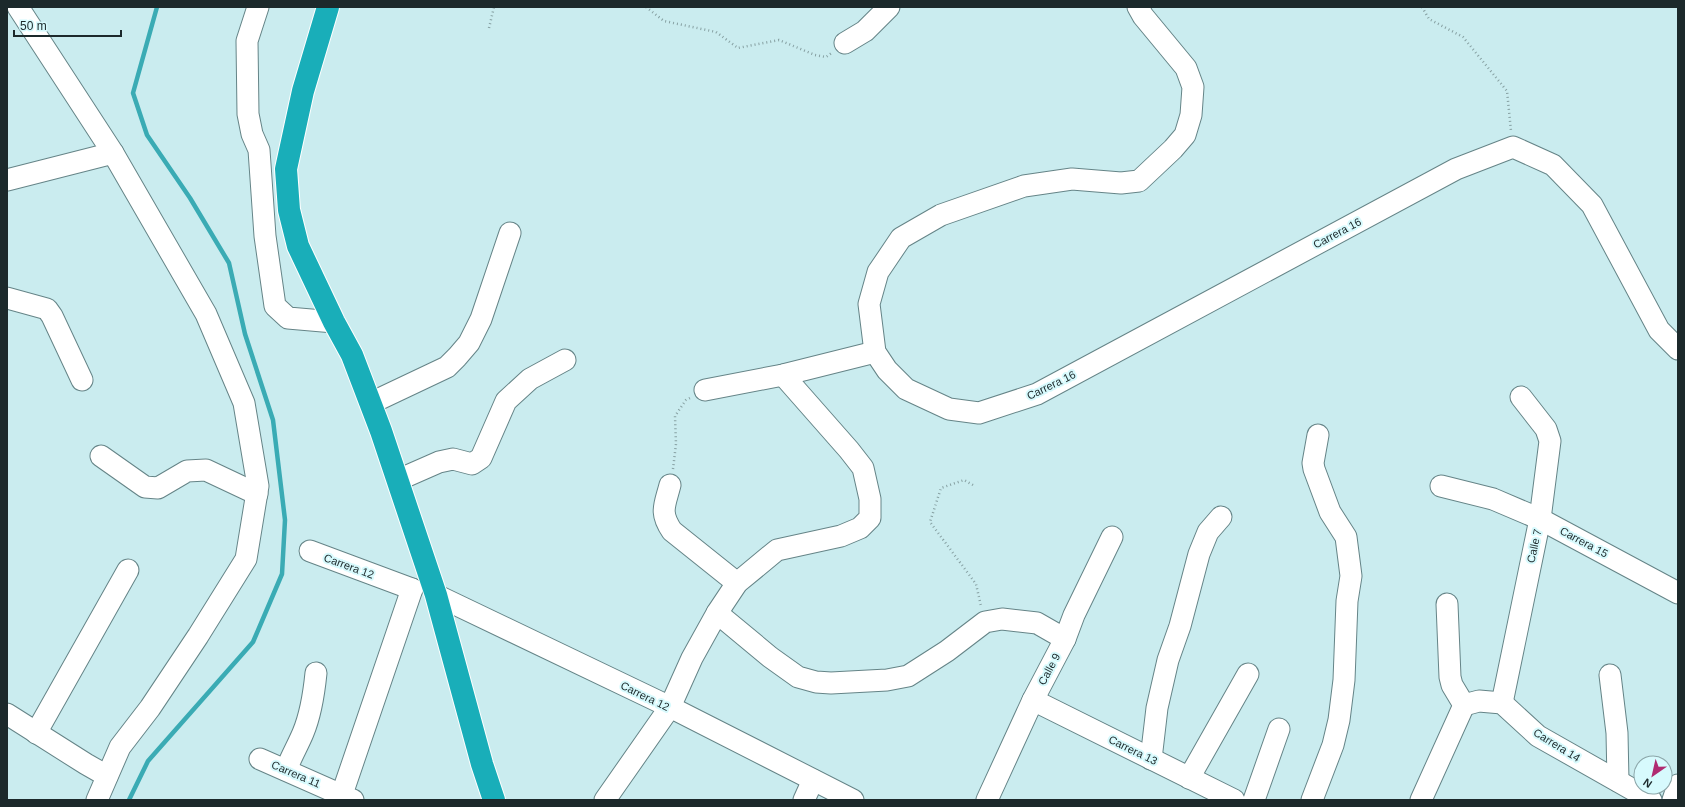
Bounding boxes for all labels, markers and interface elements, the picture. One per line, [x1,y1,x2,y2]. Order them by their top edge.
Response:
scale bar [14,12,121,38]
text: 50 m [20,19,47,33]
street label: Carrera 16 [1311,215,1363,251]
street label: Carrera 16 [1025,368,1077,402]
street label: Carrera 15 [1558,524,1610,560]
street label: Calle 7 [1525,528,1543,564]
street label: Carrera 12 [322,551,376,581]
street label: Calle 9 [1036,651,1062,687]
street label: Carrera 12 [619,679,671,713]
street label: Carrera 14 [1532,726,1582,764]
street label: Carrera 13 [1107,733,1159,767]
north arrow [1633,755,1673,795]
street label: Carrera 11 [270,758,322,790]
text: N [1641,776,1654,790]

